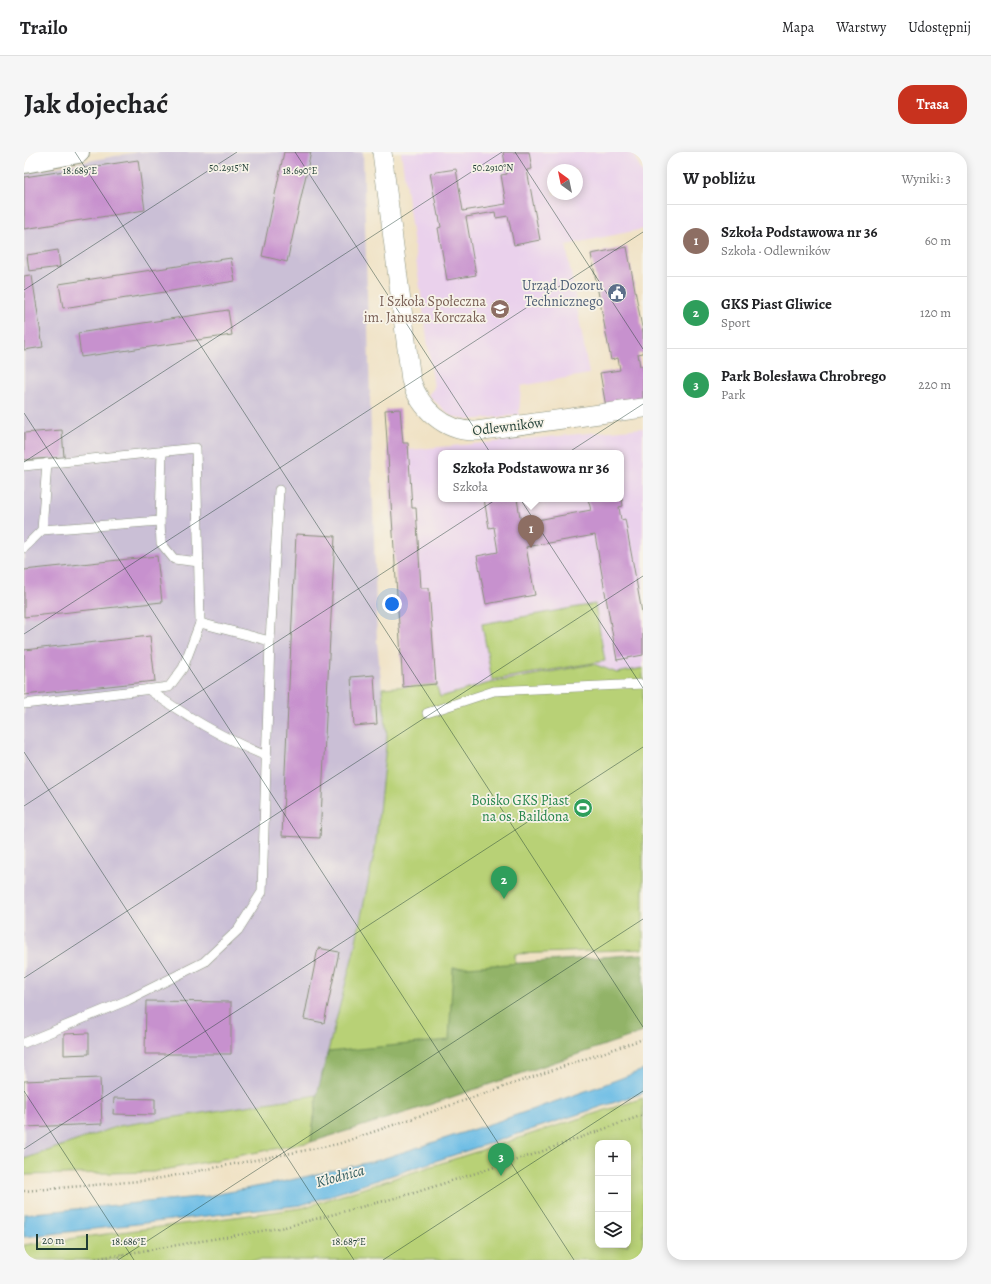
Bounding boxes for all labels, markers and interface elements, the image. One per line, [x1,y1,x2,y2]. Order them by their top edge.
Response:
text: Trailo [20,15,68,41]
text: Mapa [782,18,814,37]
text: Warstwy [836,18,886,37]
text: Udostępnij [908,18,971,37]
text: Jak dojechać [24,85,168,123]
button: Trasa [898,85,967,124]
text: 50.2915°N [209,161,249,174]
text: 50.2910°N [473,161,513,174]
text: 18.689°E [63,164,97,177]
text: 18.690°E [283,164,317,177]
north arrow [547,164,583,200]
text: W pobliżu [683,167,755,190]
text: Wyniki: 3 [901,170,951,187]
text: Szkoła Podstawowa nr 36 [721,222,877,242]
text: 1 [694,232,698,249]
text: 60 m [925,232,951,249]
text: Szkoła · Odlewników [721,242,830,259]
place label: Urząd Dozoru Technicznego [522,276,603,311]
public building icon: Urząd Dozoru Technicznego [606,282,628,304]
place label: I Szkoła Społeczna im. Janusza Korczaka [364,292,486,327]
text: GKS Piast Gliwice [721,294,832,314]
school or university icon: I Szkoła Społeczna im. Janusza Korczaka [489,298,511,320]
text: 2 [693,304,699,321]
text: 120 m [920,304,951,321]
text: Sport [721,314,751,331]
text: Park Bolesława Chrobrego [721,366,886,386]
text: 3 [693,376,699,393]
text: 220 m [918,376,951,393]
text: Park [721,386,745,403]
street label: Odlewników [471,413,545,440]
popup [438,450,624,502]
text: Szkoła Podstawowa nr 36 [453,458,609,478]
text: Szkoła [453,478,488,495]
pin: 1 [518,515,544,548]
your location [382,594,402,614]
place label: Boisko GKS Piast na os. Baildona [471,791,569,826]
sports icon: Boisko GKS Piast na os. Baildona [572,797,594,819]
pin: 2 [491,866,517,899]
map controls [595,1140,631,1248]
button: + [595,1140,631,1176]
pin: 3 [488,1143,514,1176]
water label: Kłodnica [314,1160,367,1192]
button: − [595,1176,631,1212]
button: layers [595,1212,631,1248]
scale bar [36,1232,88,1251]
text: 20 m [42,1233,64,1248]
text: 18.686°E [112,1235,146,1248]
text: 18.687°E [332,1235,366,1248]

